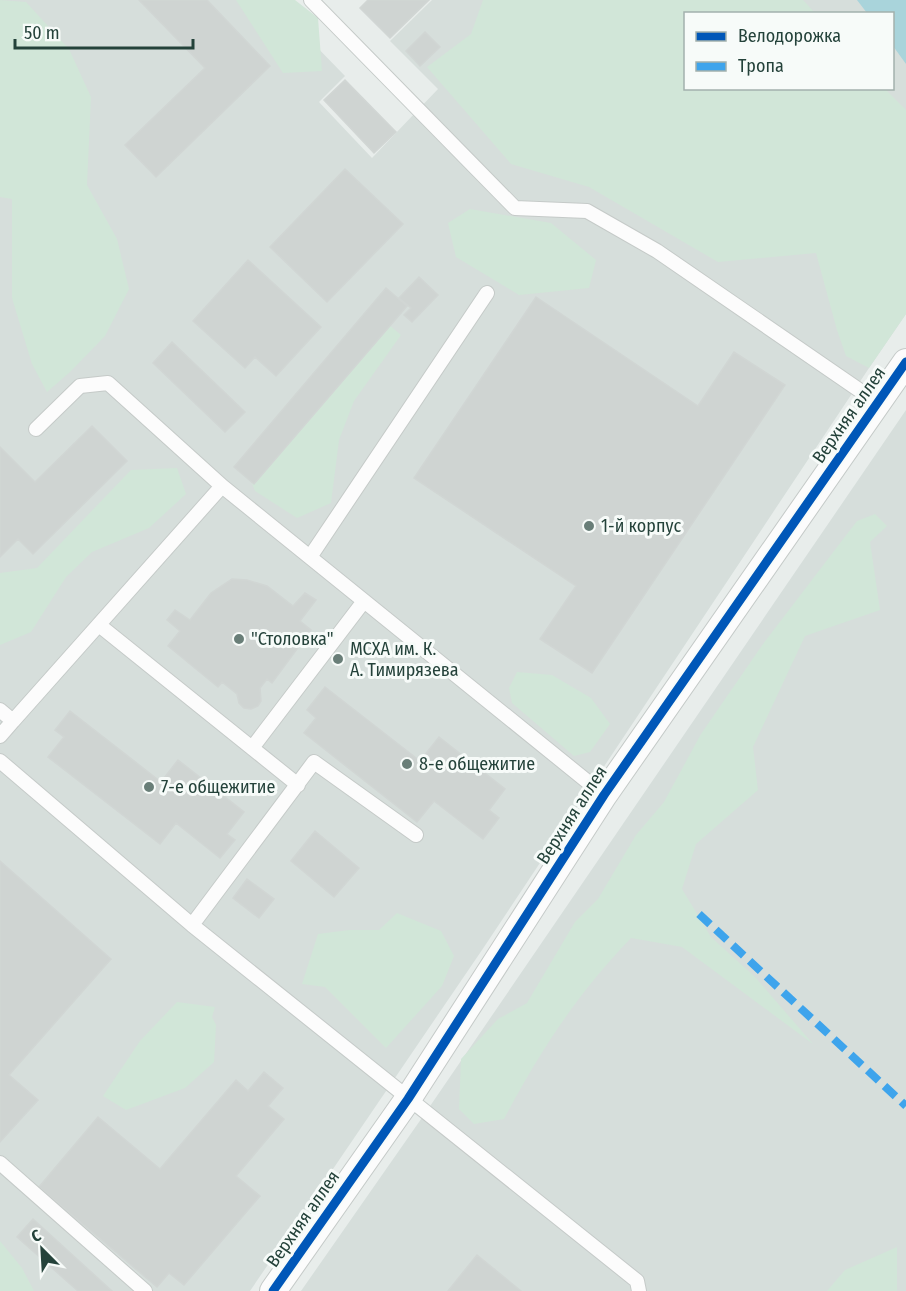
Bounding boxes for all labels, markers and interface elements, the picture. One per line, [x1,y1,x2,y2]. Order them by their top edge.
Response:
scale bar [15,12,194,50]
legend [684,12,894,90]
text: 50 m [24,22,60,44]
text: Велодорожка [738,25,841,47]
text: Тропа [738,55,784,77]
street label: Верхняя аллея [808,363,890,467]
place label: 1-й корпус [601,515,681,537]
marker: 1-й корпус [582,519,596,533]
place label: "Столовка" [251,628,334,650]
marker: "Столовка" [232,632,246,646]
place label: МСХА им. К. А. Тимирязева [350,638,459,681]
marker: МСХА им. К. А. Тимирязева [331,652,345,666]
place label: 8-е общежитие [419,753,535,775]
marker: 8-е общежитие [400,757,414,771]
street label: Верхняя аллея [532,762,612,868]
place label: 7-е общежитие [161,776,276,798]
marker: 7-е общежитие [142,780,156,794]
street label: Верхняя аллея [262,1167,344,1271]
north arrow [12,1219,72,1279]
text: С [28,1225,44,1246]

